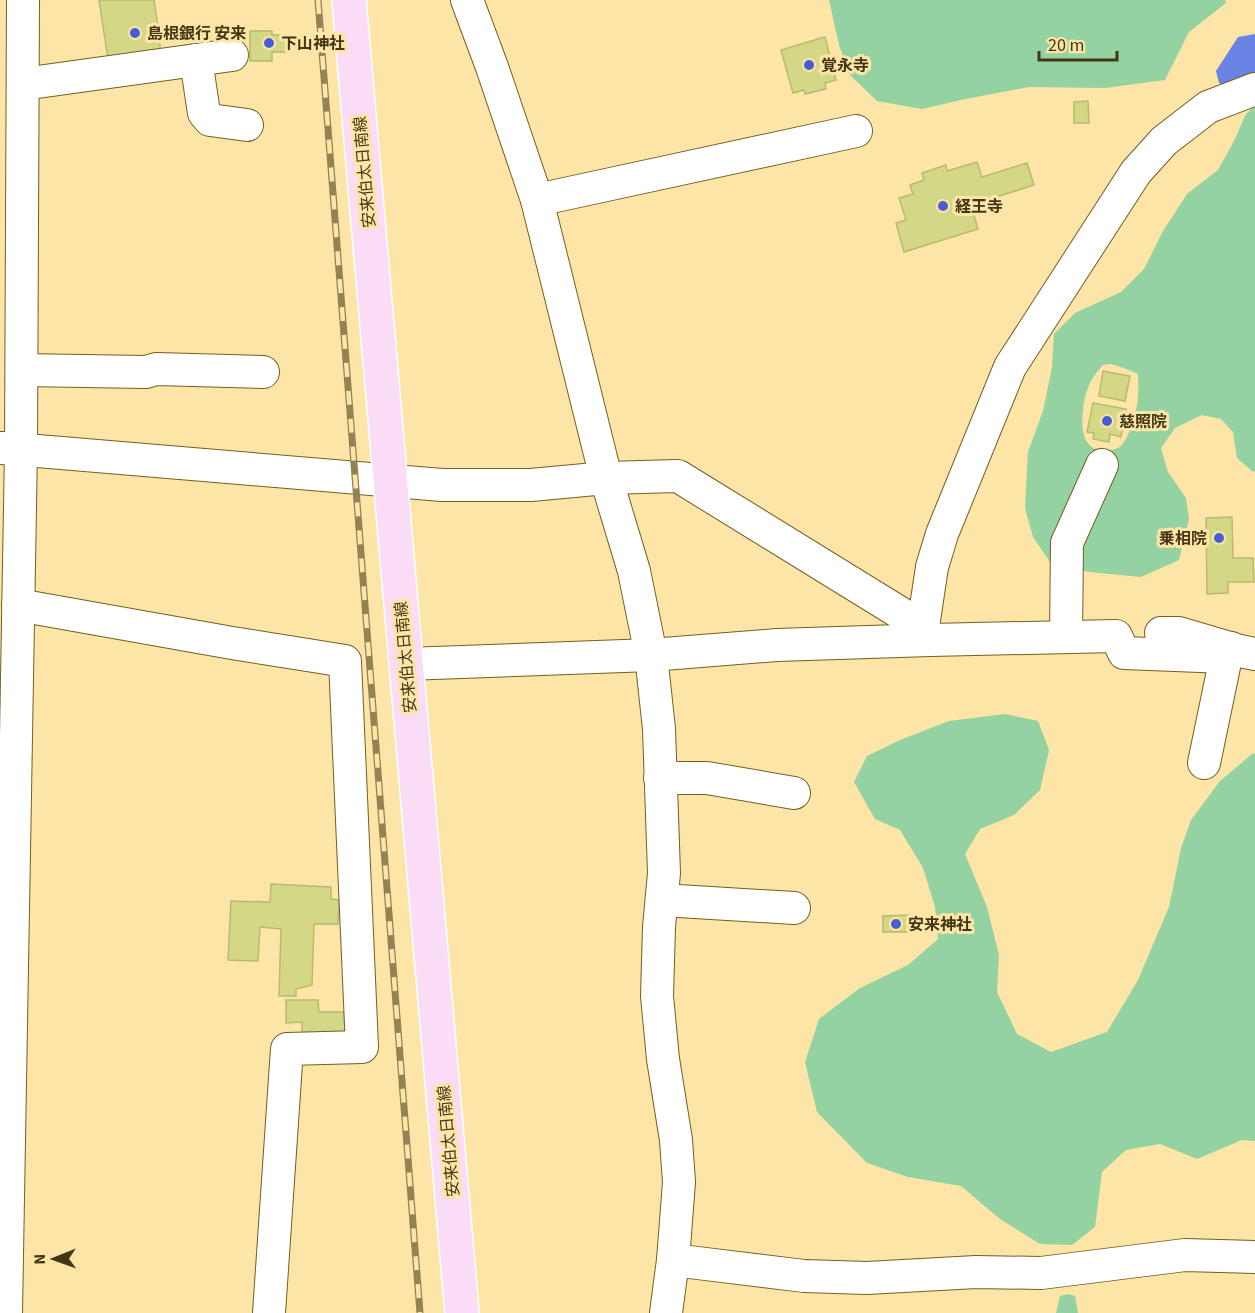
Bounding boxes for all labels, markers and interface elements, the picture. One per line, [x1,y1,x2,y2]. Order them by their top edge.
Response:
place label: 島根銀行 安来 [147,23,246,45]
scale bar [1039,24,1117,62]
marker: 島根銀行 安来 [128,26,142,40]
place label: 下山神社 [281,33,345,55]
text: 20 m [1048,33,1084,58]
marker: 下山神社 [262,36,276,50]
place label: 覚永寺 [821,55,869,77]
marker: 覚永寺 [802,58,816,72]
street label: 安来伯太日南線 [349,115,381,229]
place label: 経王寺 [955,196,1003,218]
marker: 経王寺 [936,199,950,213]
place label: 慈照院 [1119,411,1167,433]
marker: 慈照院 [1100,414,1114,428]
place label: 乗相院 [1159,528,1207,550]
marker: 乗相院 [1212,531,1226,545]
street label: 安来伯太日南線 [390,600,422,714]
place label: 安来神社 [908,914,972,936]
marker: 安来神社 [889,917,903,931]
street label: 安来伯太日南線 [433,1084,465,1198]
north arrow [24,1229,84,1289]
text: N [29,1254,51,1265]

